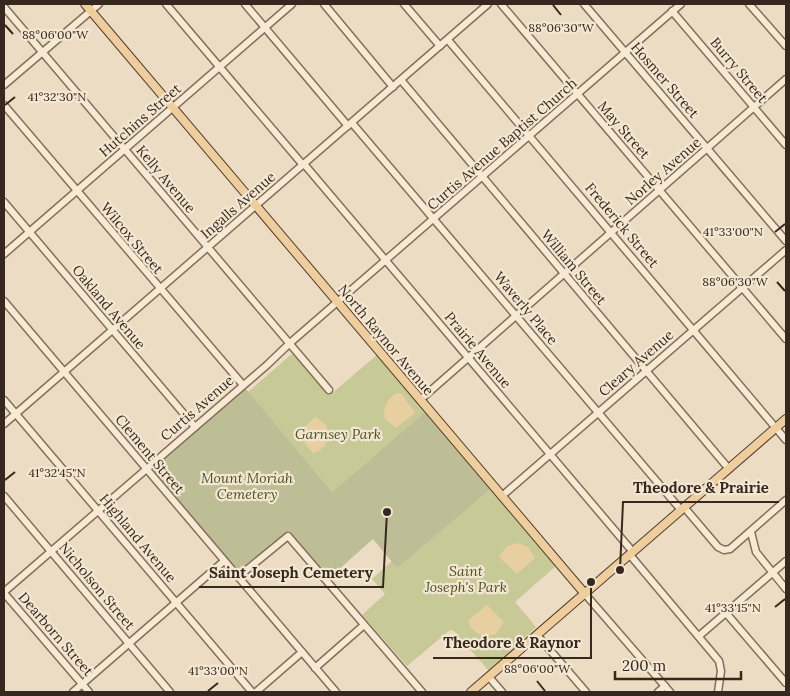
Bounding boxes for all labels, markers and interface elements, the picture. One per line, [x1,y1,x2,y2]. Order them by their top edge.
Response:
text: 88°06'30"W [528,20,595,35]
text: 88°06'00"W [22,27,89,42]
street label: Burry Street [706,34,772,107]
street label: Hosmer Street [627,38,703,122]
street label: Curtis Avenue Baptist Church [423,74,581,214]
street label: Hutchins Street [95,79,185,160]
text: 41°32'30"N [28,89,86,104]
street label: May Street [594,97,654,163]
street label: Norley Avenue [621,133,705,209]
street label: Kelly Avenue [132,141,200,217]
street label: Ingalls Avenue [197,167,279,242]
street label: Frederick Street [581,179,663,272]
street label: Wilcox Street [97,199,167,278]
text: 41°33'00"N [703,224,763,239]
street label: William Street [537,226,611,309]
street label: Oakland Avenue [68,261,150,353]
street label: Waverly Place [490,268,562,349]
text: 88°06'30"W [702,274,769,289]
street label: North Raynor Avenue [334,281,438,400]
street label: Prairie Avenue [441,308,515,392]
street label: Cleary Avenue [595,325,677,400]
street label: Curtis Avenue [157,371,238,445]
street label: Clement Street [111,411,189,498]
park label: Garnsey Park [295,425,381,443]
text: 41°32'45"N [28,465,86,480]
park label: Mount Moriah Cemetery [201,469,293,503]
callout: Theodore & Prairie [623,472,779,502]
text: Theodore & Prairie [633,478,769,497]
street label: Highland Avenue [96,490,181,586]
street label: Nicholson Street [55,538,139,634]
callout: Saint Joseph Cemetery [199,557,383,587]
park label: Saint Joseph's Park [424,562,507,596]
text: Saint Joseph Cemetery [209,563,374,582]
street label: Dearborn Street [15,588,98,680]
text: 41°33'15"N [705,600,761,615]
callout: Theodore & Raynor [433,628,591,658]
text: Theodore & Raynor [443,633,582,652]
scale bar [615,648,741,680]
text: 200 m [622,656,666,675]
text: 88°06'00"W [504,661,571,676]
text: 41°33'00"N [188,663,248,678]

